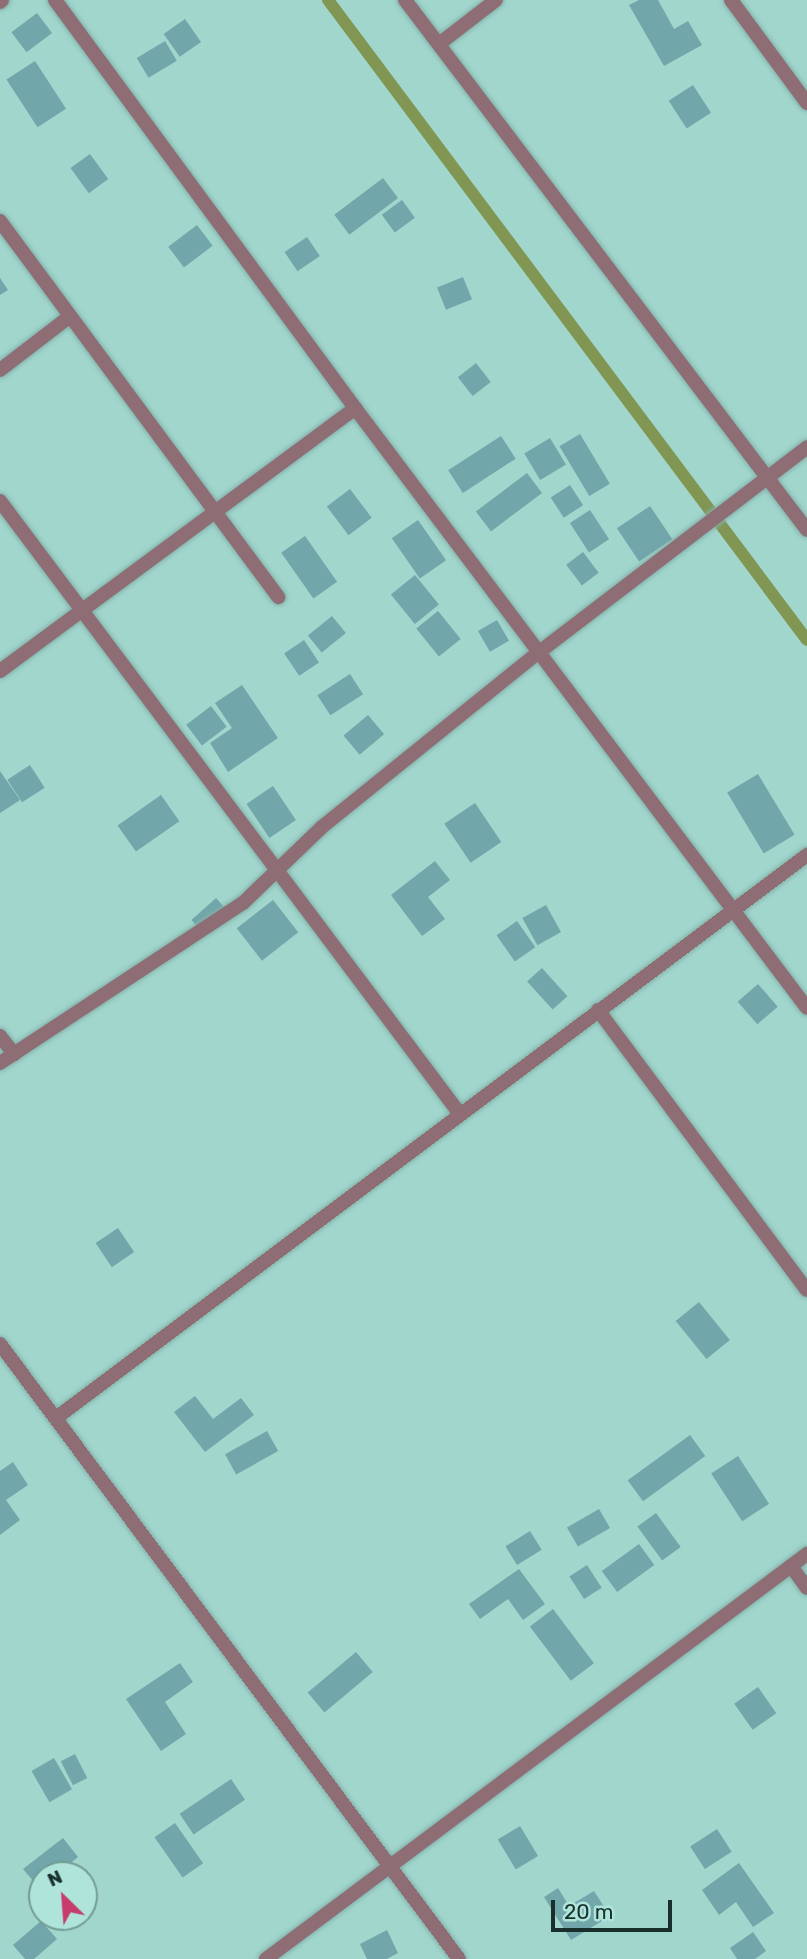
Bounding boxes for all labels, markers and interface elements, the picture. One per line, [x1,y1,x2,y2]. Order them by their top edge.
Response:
north arrow [28,1861,98,1931]
text: N [44,1865,66,1892]
scale bar [555,1885,676,1929]
text: 20 m [564,1899,613,1924]

